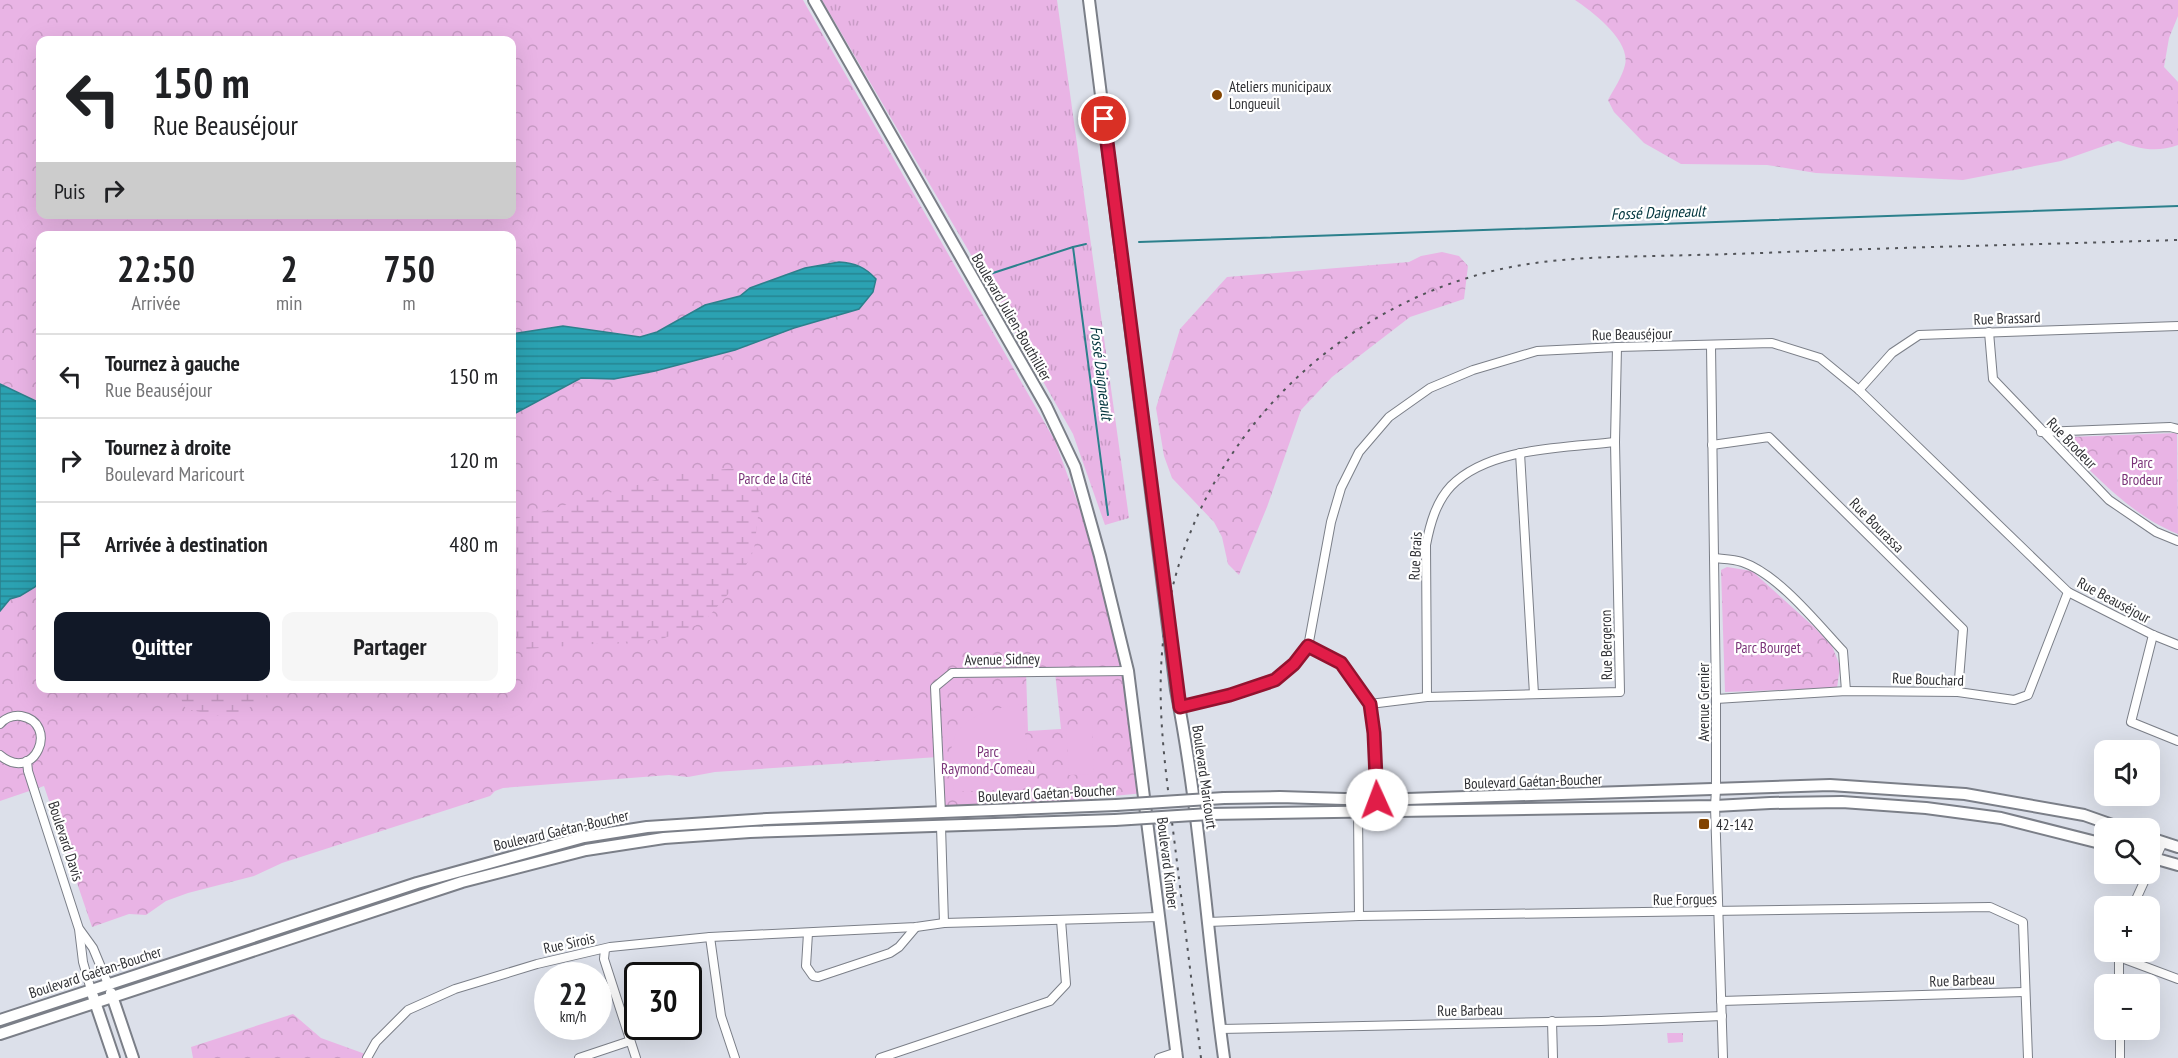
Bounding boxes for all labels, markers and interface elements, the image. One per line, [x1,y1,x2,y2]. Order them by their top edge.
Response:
text: 150 m [153,55,250,110]
icon: left [54,60,132,138]
place label: Ateliers municipaux Longueuil [1229,77,1331,113]
marker: Ateliers municipaux Longueuil [1210,88,1224,102]
pin [1078,93,1129,144]
icon: arrive [1087,102,1120,135]
text: Rue Beauséjour [153,108,298,142]
icon: right [97,174,130,207]
text: Puis [54,177,85,205]
water label: Fossé Daigneault [1610,200,1707,224]
text: 22:50 [117,245,195,292]
text: 2 [280,245,298,292]
text: 750 [383,245,435,292]
street label: Boulevard Julien-Bouthillier [968,250,1057,385]
text: Arrivée [132,290,180,316]
text: min [276,290,302,316]
text: m [403,290,416,316]
street label: Rue Brassard [1973,307,2041,329]
street label: Rue Beauséjour [1592,324,1673,344]
water label: Fossé Daigneault [1086,325,1118,423]
text: Tournez à gauche [105,349,240,377]
icon: left [54,360,87,393]
text: 150 m [449,362,498,390]
text: Rue Beauséjour [105,377,212,403]
street label: Rue Brodeur [2043,413,2102,473]
text: Tournez à droite [105,433,231,461]
icon: right [54,444,87,477]
text: 120 m [449,446,498,474]
park label: Parc Brodeur [2122,453,2163,489]
text: Boulevard Maricourt [105,461,245,487]
park label: Parc de la Cité [738,469,812,488]
street label: Rue Bourassa [1846,494,1908,556]
icon: arrive [54,528,87,561]
text: Arrivée à destination [105,530,268,558]
text: 480 m [449,530,498,558]
street label: Rue Brais [1404,531,1426,581]
street label: Rue Beauséjour [2074,573,2155,628]
street label: Rue Bergeron [1596,610,1616,680]
button: Quitter [54,612,270,681]
button: Partager [282,612,498,681]
park label: Parc Bourget [1735,638,1801,657]
street label: Avenue Sidney [964,649,1040,669]
street label: Avenue Grenier [1694,662,1713,741]
street label: Rue Bouchard [1892,668,1964,690]
street label: Boulevard Maricourt [1188,724,1222,830]
map controls [2094,740,2160,1040]
button: sound [2094,740,2160,806]
park label: Parc Raymond-Comeau [941,742,1035,778]
position arrow [1345,768,1409,832]
street label: Boulevard Gaétan-Boucher [1464,769,1603,793]
street label: Boulevard Gaétan-Boucher [978,780,1117,806]
street label: Boulevard Davis [44,799,88,883]
street label: Boulevard Gaétan-Boucher [492,805,631,855]
place label: 42-142 [1716,815,1754,834]
street label: Boulevard Kimber [1153,816,1183,911]
marker: 42-142 [1697,817,1711,831]
button: search [2094,818,2160,884]
street label: Rue Forgues [1653,889,1717,909]
button: + [2094,896,2160,962]
street label: Rue Sirois [542,928,596,958]
street label: Boulevard Gaétan-Boucher [26,941,164,1002]
speed limit sign: 30 [624,962,702,1040]
street label: Rue Barbeau [1929,969,1995,991]
text: 22 [559,974,587,1013]
button: − [2094,974,2160,1040]
street label: Rue Barbeau [1437,1000,1503,1020]
text: km/h [560,1007,586,1026]

